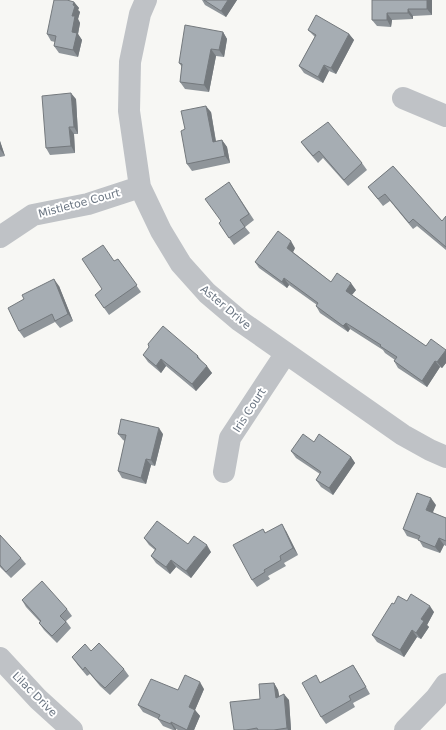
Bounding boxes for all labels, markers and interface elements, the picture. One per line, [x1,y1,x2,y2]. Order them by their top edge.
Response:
street label: Mistletoe Court [37,186,122,221]
street label: Aster Drive [198,283,254,332]
street label: Iris Court [230,385,269,435]
street label: Lilac Drive [10,669,60,720]

